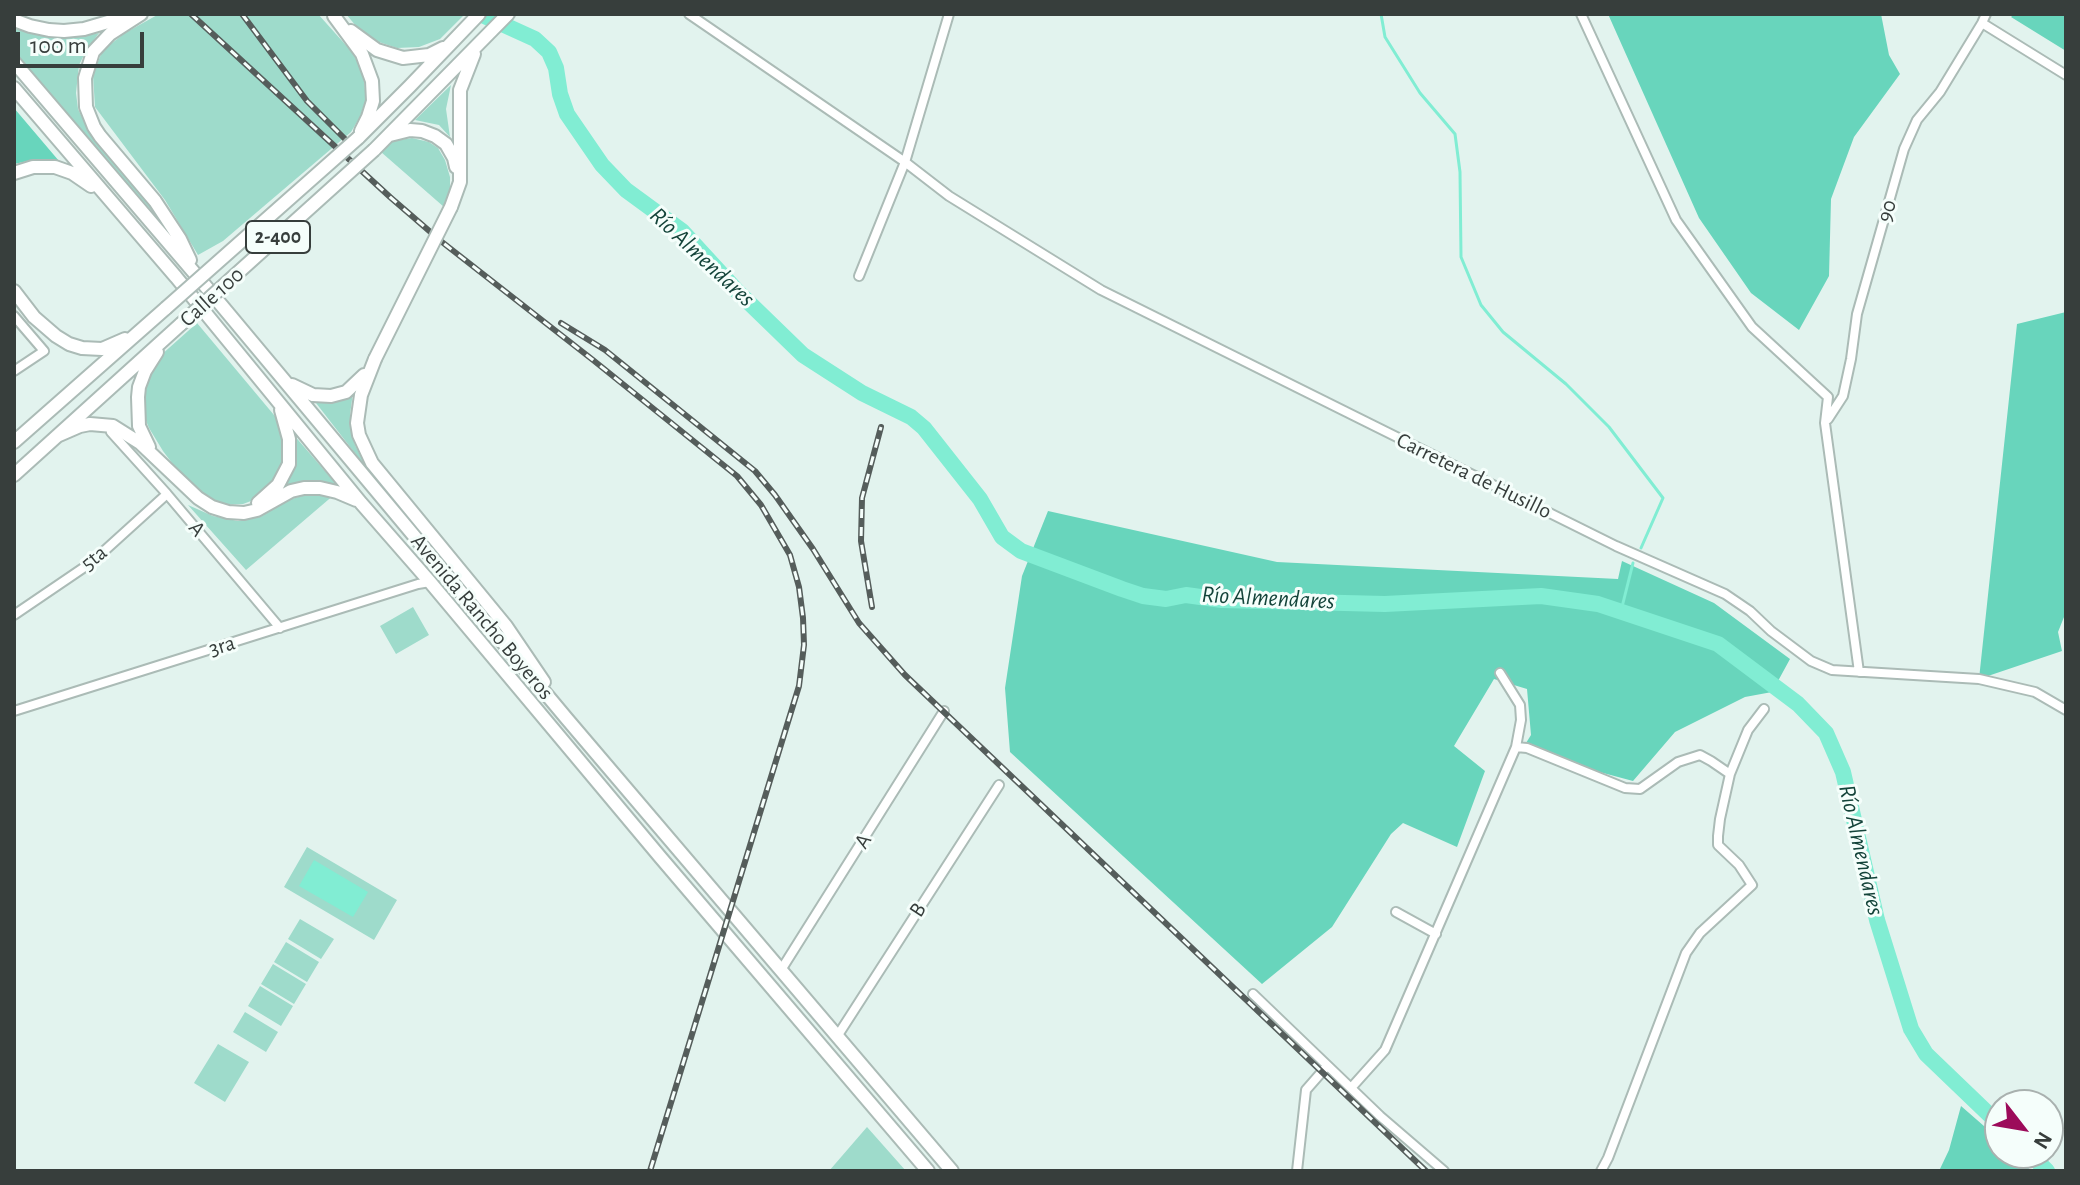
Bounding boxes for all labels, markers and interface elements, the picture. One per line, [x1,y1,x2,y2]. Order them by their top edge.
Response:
scale bar [20,16,148,66]
text: 100 m [30,34,87,58]
street label: 90 [1871,197,1903,225]
water label: Río Almendares [644,201,760,313]
road number: 2-400 [246,221,310,253]
street label: Calle 100 [175,261,249,333]
street label: Carretera de Husillo [1392,427,1556,525]
street label: A [183,516,211,542]
street label: Avenida Rancho Boyeros [405,529,559,705]
street label: 5ta [75,539,113,577]
water label: Río Almendares [1201,580,1335,616]
street label: 3ra [206,630,238,662]
water label: Río Almendares [1832,782,1890,918]
street label: A [848,829,878,853]
street label: B [904,898,932,922]
north arrow [1984,1089,2064,1169]
text: N [2029,1128,2056,1153]

